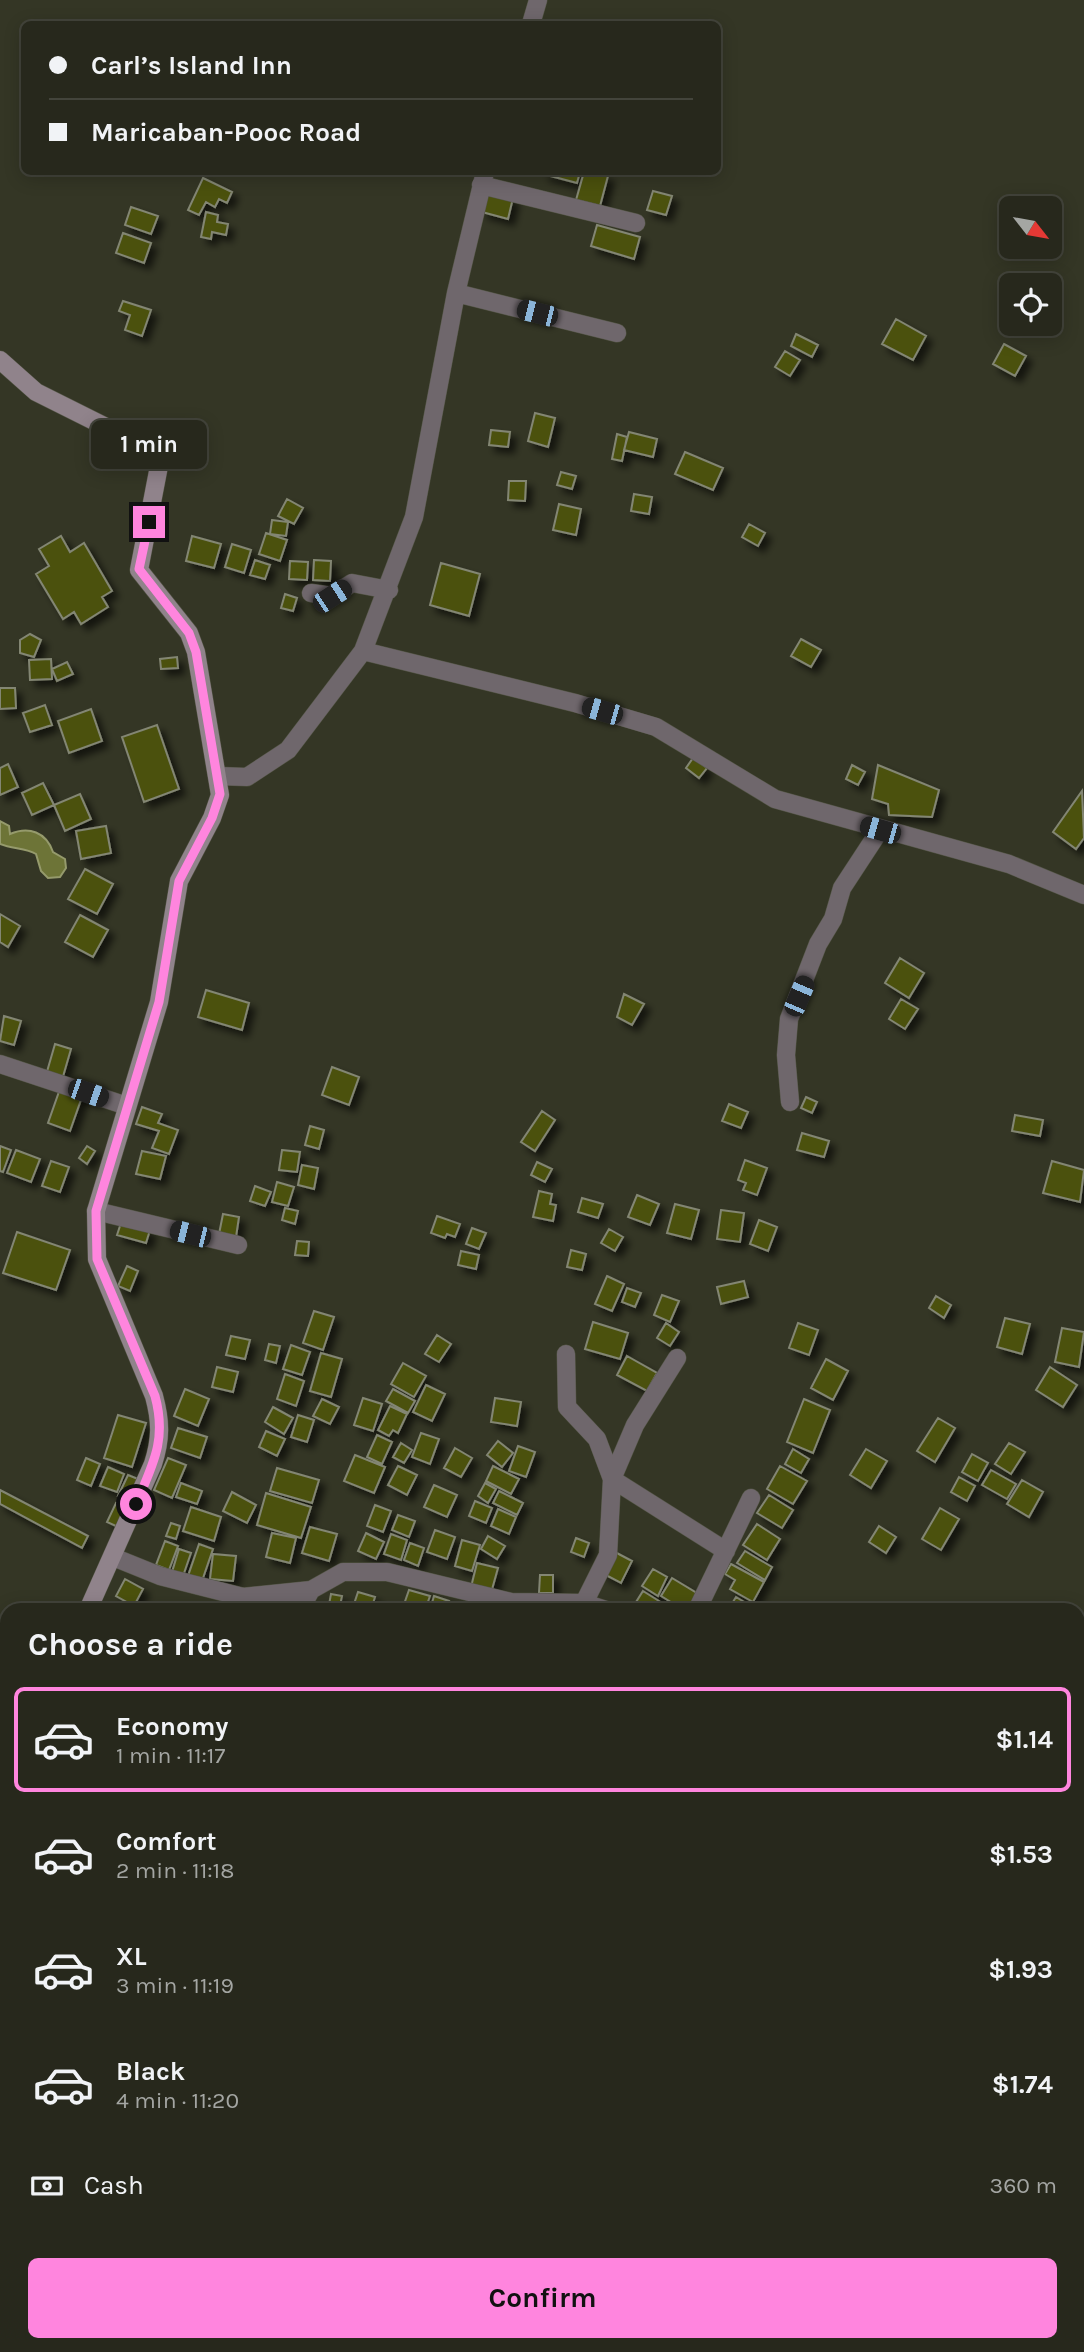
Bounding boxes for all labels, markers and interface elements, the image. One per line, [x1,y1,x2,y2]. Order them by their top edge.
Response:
text: Carl’s Island Inn [91,50,292,81]
text: Maricaban-Pooc Road [91,117,361,148]
north arrow [999,196,1062,259]
map controls [999,196,1062,336]
button: locate [999,273,1062,336]
car [515,298,560,328]
callout: 1 min [91,420,207,470]
text: 1 min [120,431,178,458]
route end [133,506,165,538]
car [309,576,356,616]
car [579,695,626,727]
car [857,814,904,846]
car [782,973,817,1019]
car [65,1076,112,1110]
car [168,1219,213,1249]
route start [120,1488,152,1520]
text: Choose a ride [28,1626,233,1663]
icon: car [32,1708,95,1771]
text: Economy [116,1711,228,1742]
text: $1.14 [995,1724,1053,1755]
text: 1 min · 11:17 [116,1742,225,1769]
icon: car [32,1823,95,1886]
text: Comfort [116,1826,217,1857]
text: $1.53 [989,1839,1053,1870]
text: 2 min · 11:18 [116,1857,234,1884]
icon: car [32,1938,95,2001]
text: XL [116,1941,147,1972]
text: $1.93 [988,1954,1053,1985]
text: 3 min · 11:19 [116,1972,234,1999]
icon: car [32,2053,95,2116]
text: Black [116,2056,185,2087]
text: $1.74 [992,2069,1053,2100]
text: 4 min · 11:20 [116,2087,239,2114]
icon: cash [28,2167,66,2205]
text: Cash [84,2170,144,2201]
text: 360 m [990,2172,1057,2199]
button: Confirm [28,2258,1057,2338]

